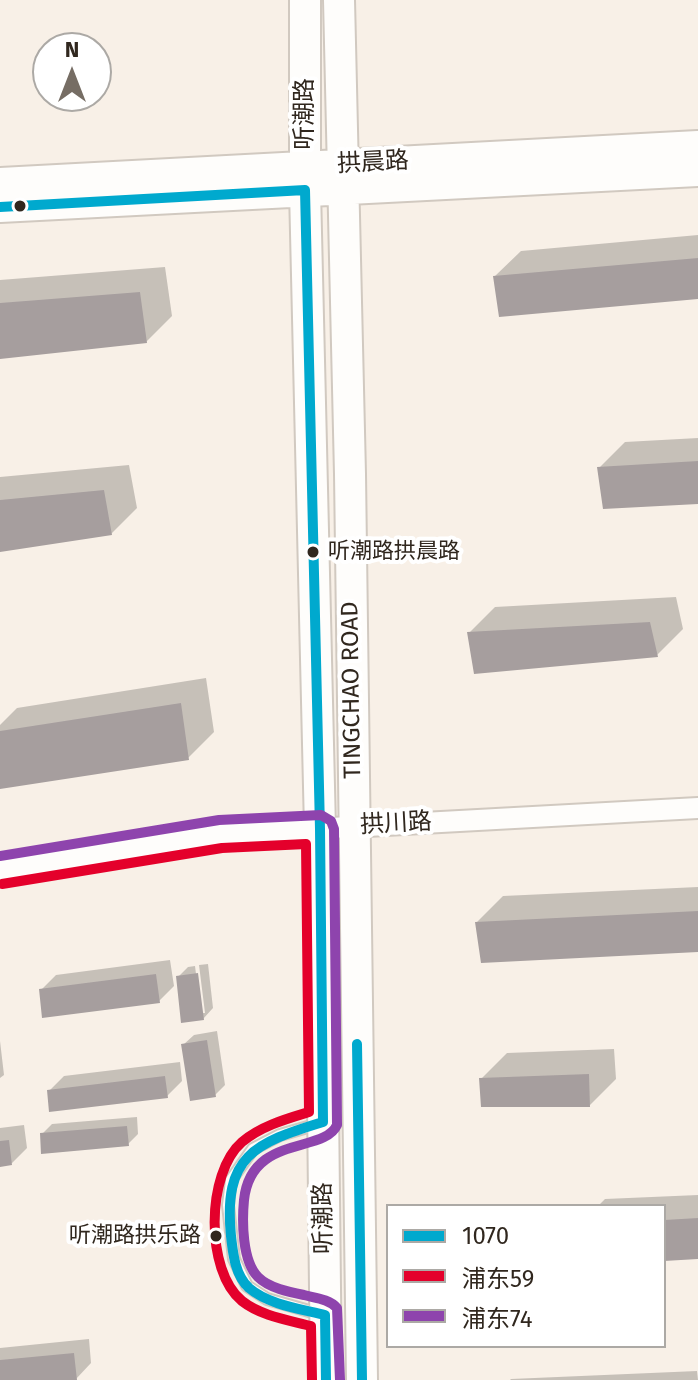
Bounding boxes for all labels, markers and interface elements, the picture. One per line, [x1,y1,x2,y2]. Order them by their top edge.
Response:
north arrow [32,32,112,112]
text: N [65,36,79,63]
street label: 听潮路 [291,78,319,150]
street label: 拱晨路 [336,147,410,179]
unlabelled marker [12,198,28,214]
place label: 听潮路拱晨路 [328,539,460,565]
marker: 听潮路拱晨路 [305,544,321,560]
street label: TINGCHAO ROAD [336,601,368,779]
street label: 拱川路 [359,808,433,840]
street label: 听潮路 [309,1182,339,1254]
legend [386,1204,666,1348]
text: 1070 [462,1222,509,1250]
place label: 听潮路拱乐路 [69,1223,201,1249]
marker: 听潮路拱乐路 [208,1228,224,1244]
text: 浦东59 [462,1265,534,1293]
text: 浦东74 [462,1305,532,1333]

